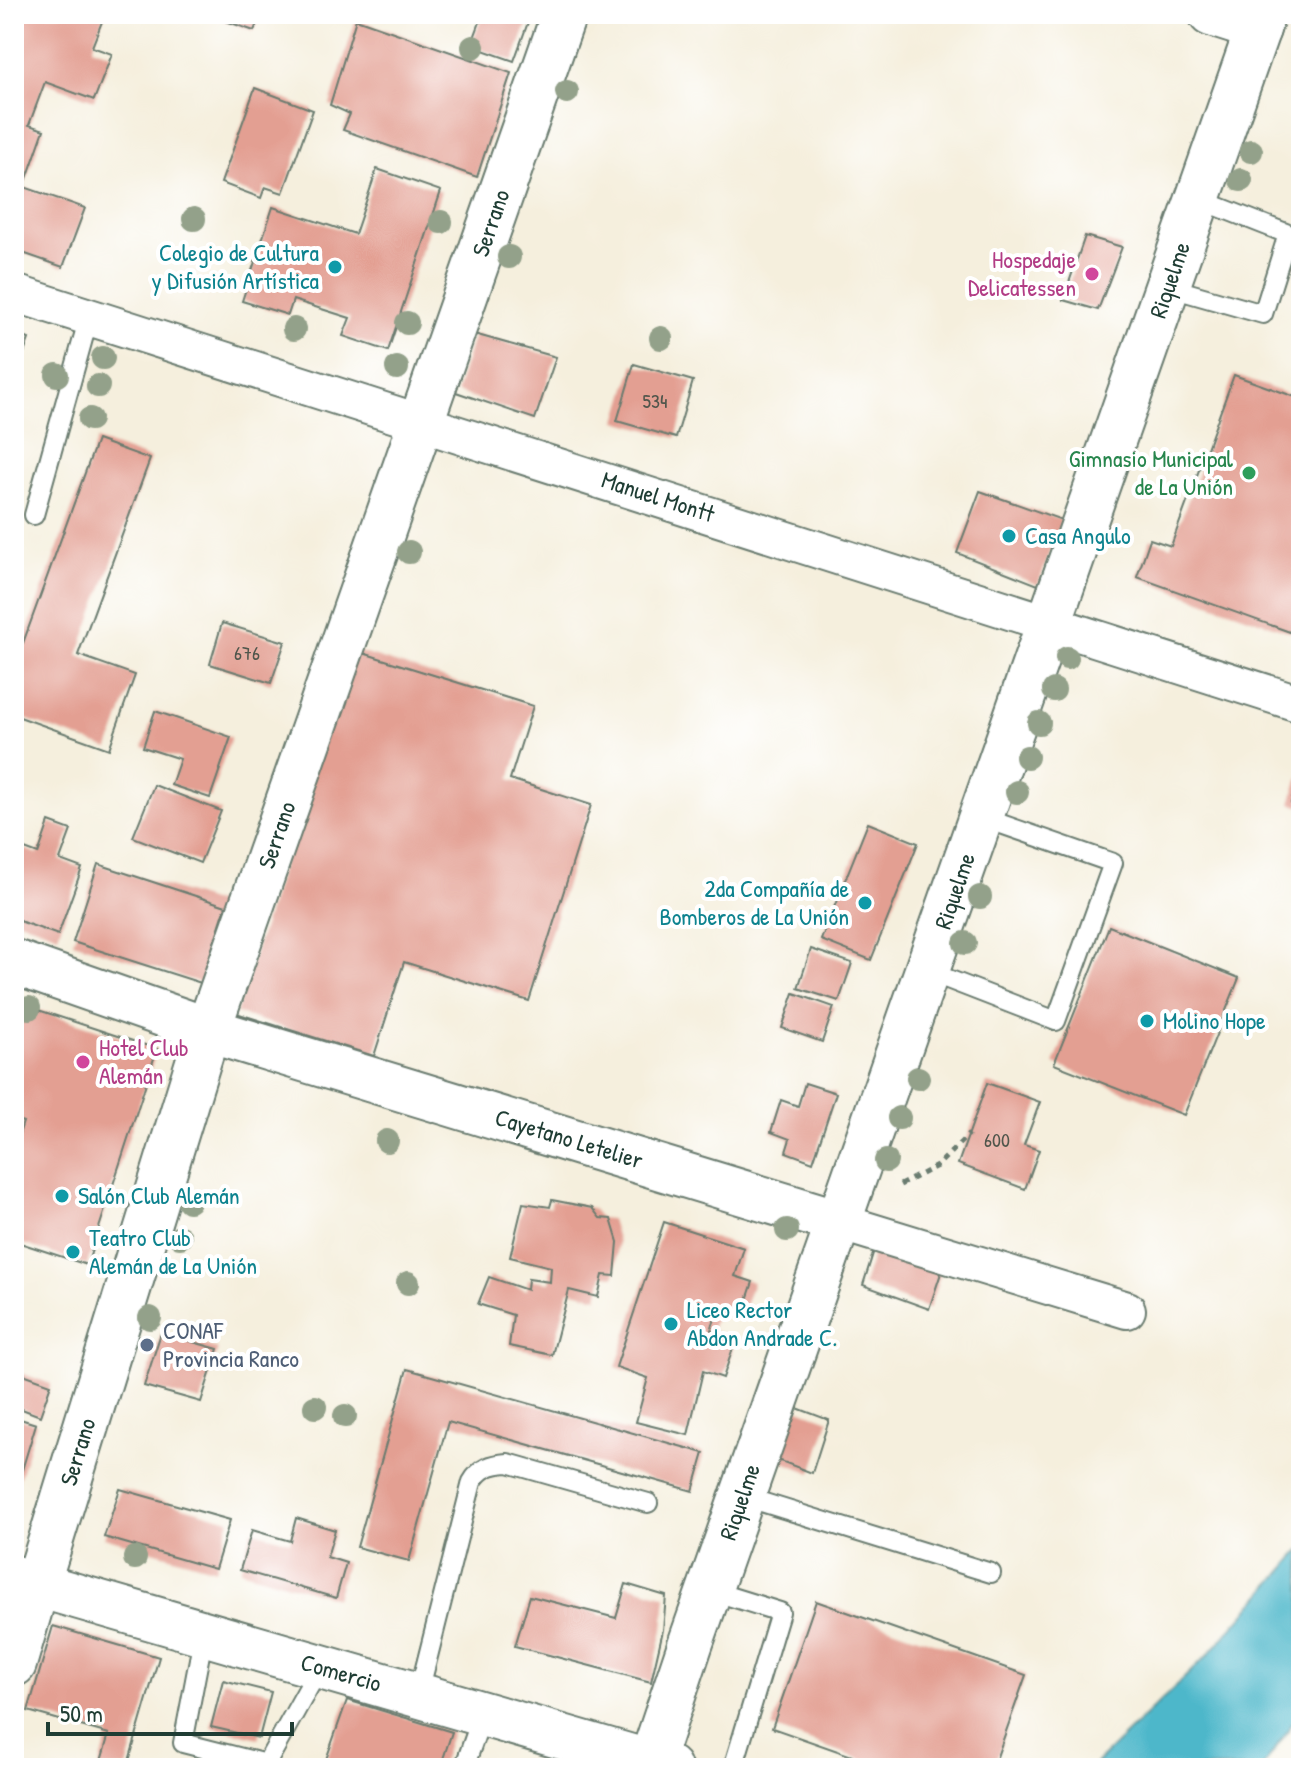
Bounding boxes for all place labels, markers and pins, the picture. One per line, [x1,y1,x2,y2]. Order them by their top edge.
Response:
place label: Colegio de Cultura y Difusión Artística [152,236,319,296]
place label: Hospedaje Delicatessen [968,243,1076,303]
marker: Colegio de Cultura y Difusión Artística [326,258,344,276]
marker: Hospedaje Delicatessen [1083,265,1101,283]
place label: Gimnasio Municipal de La Unión [1069,442,1234,502]
marker: Gimnasio Municipal de La Unión [1240,464,1258,482]
place label: Casa Angulo [1025,519,1131,551]
marker: Casa Angulo [1000,527,1018,545]
place label: 2da Compañía de Bomberos de La Unión [659,872,849,932]
marker: 2da Compañía de Bomberos de La Unión [856,894,874,912]
place label: Molino Hope [1163,1004,1266,1036]
marker: Molino Hope [1138,1012,1156,1030]
place label: Hotel Club Alemán [99,1031,189,1091]
marker: Hotel Club Alemán [74,1053,92,1071]
place label: Salón Club Alemán [78,1179,240,1211]
marker: Salón Club Alemán [53,1187,71,1205]
place label: Teatro Club Alemán de La Unión [89,1221,257,1281]
marker: Teatro Club Alemán de La Unión [64,1243,82,1261]
place label: Liceo Rector Abdon Andrade C. [687,1293,837,1353]
place label: CONAF Provincia Ranco [163,1314,299,1374]
marker: Liceo Rector Abdon Andrade C. [662,1315,680,1333]
marker: CONAF Provincia Ranco [138,1336,156,1354]

